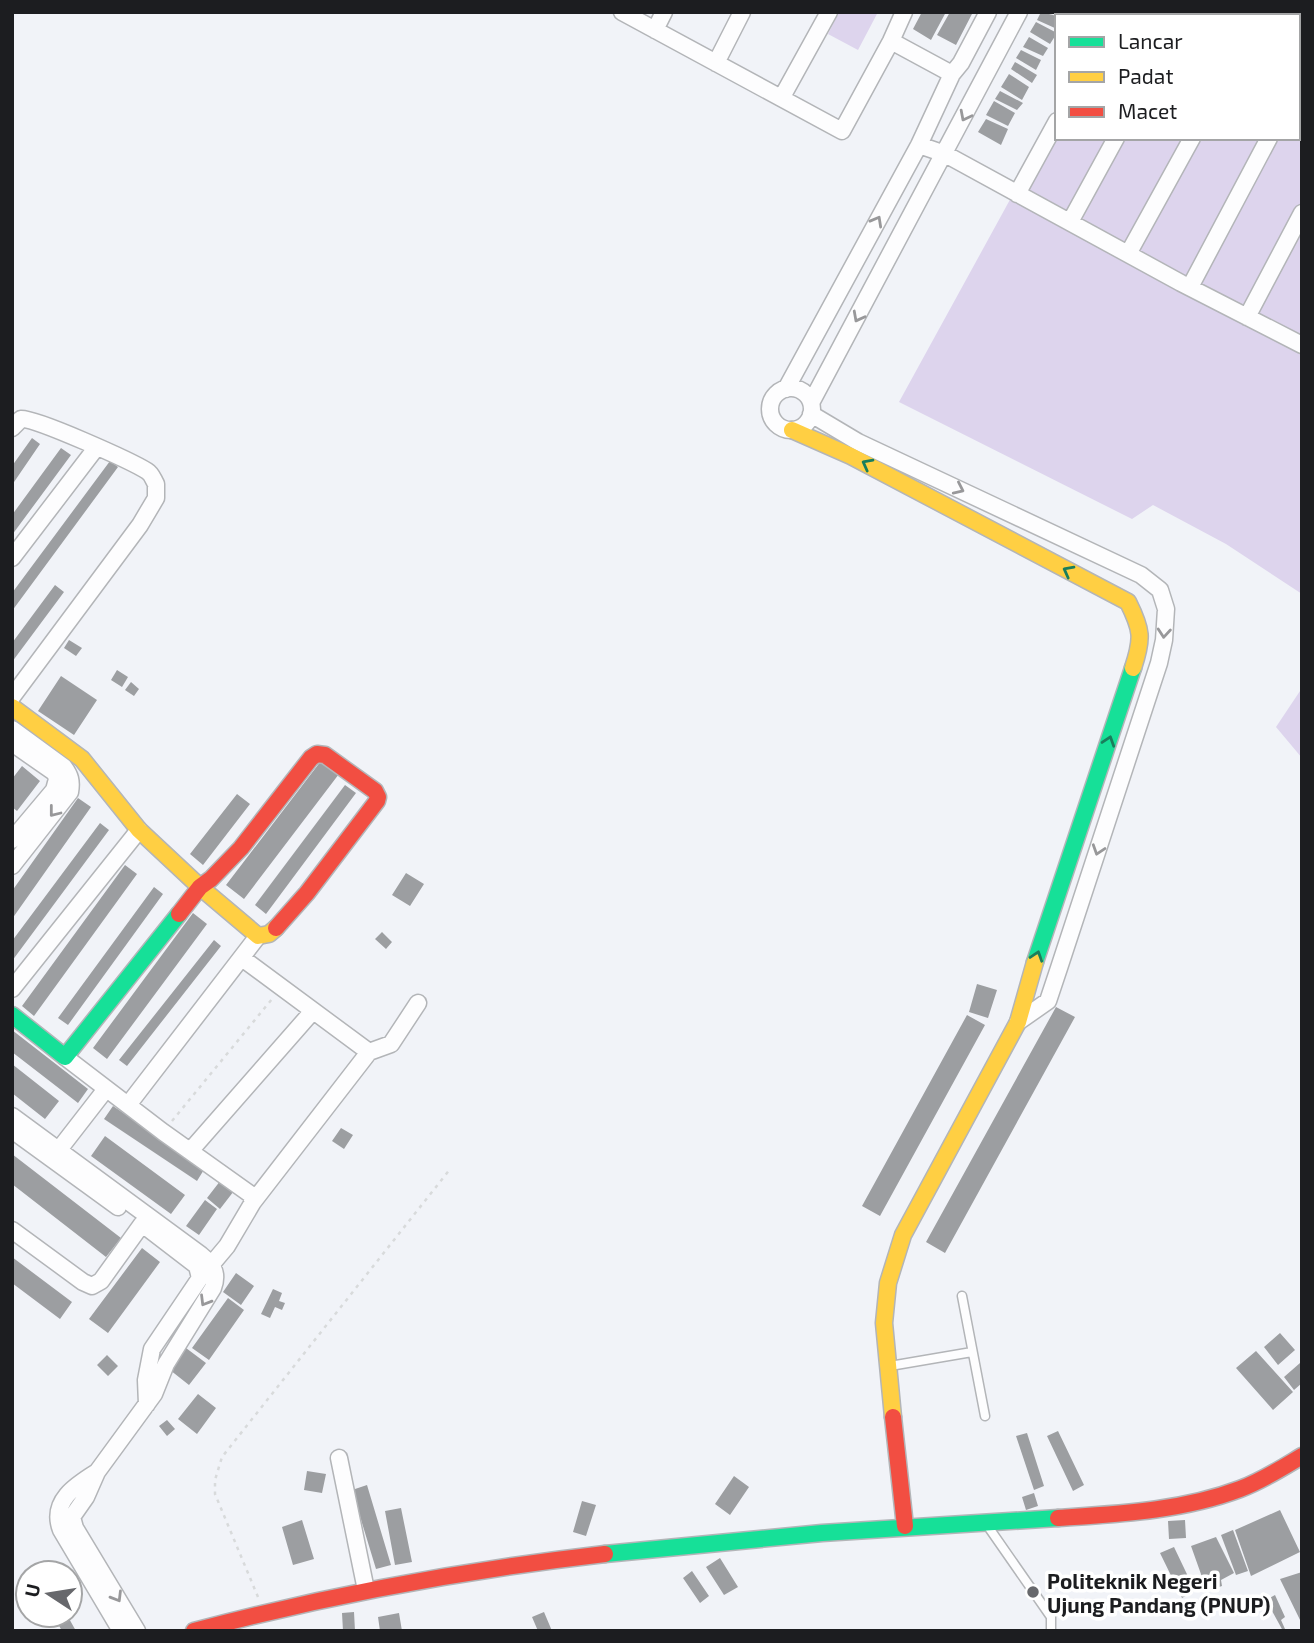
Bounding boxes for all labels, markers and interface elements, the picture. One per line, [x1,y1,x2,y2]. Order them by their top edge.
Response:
legend [1055,14,1300,140]
text: Lancar [1118,28,1183,53]
text: Padat [1118,63,1173,88]
text: Macet [1118,98,1177,123]
one-way arrow [959,109,973,121]
one-way arrow [869,216,883,228]
one-way arrow [852,309,866,322]
one-way arrow [862,459,874,473]
one-way arrow [952,481,964,495]
one-way arrow [1063,565,1075,579]
one-way arrow [1157,628,1172,639]
one-way arrow [1101,735,1115,747]
one-way arrow [49,805,62,817]
one-way arrow [1091,844,1106,856]
one-way arrow [1028,951,1043,963]
one-way arrow [201,1293,214,1306]
north arrow [14,1559,84,1629]
place label: Politeknik Negeri Ujung Pandang (PNUP) [1047,1568,1270,1617]
text: U [19,1582,44,1599]
marker: Politeknik Negeri Ujung Pandang (PNUP) [1025,1584,1041,1600]
one-way arrow [108,1590,121,1603]

